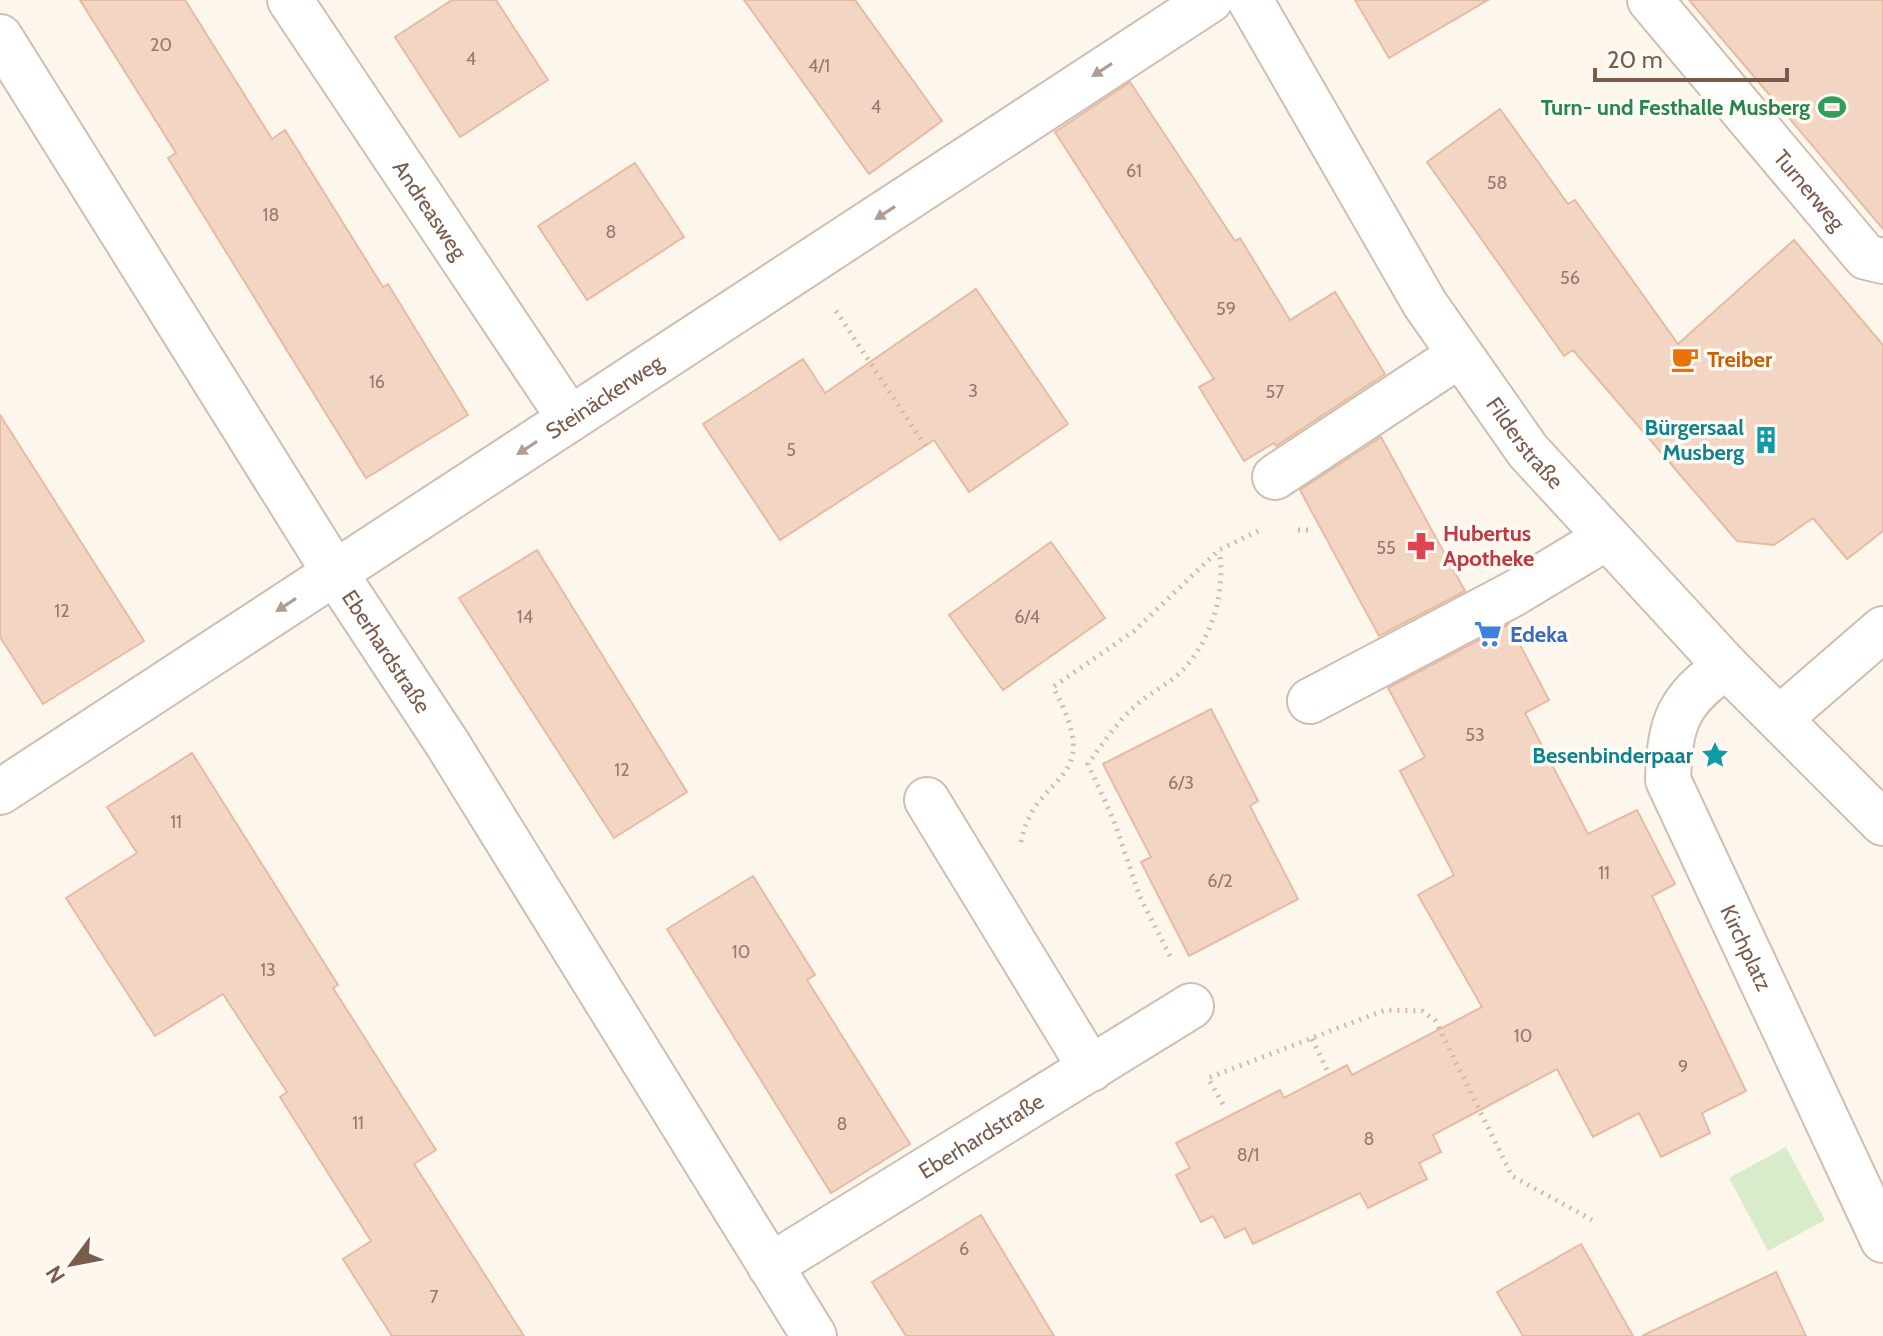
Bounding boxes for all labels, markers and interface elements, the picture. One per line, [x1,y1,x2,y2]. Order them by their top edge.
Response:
scale bar [1595,32,1787,82]
house number: 20 [150,34,172,56]
text: 20 m [1607,45,1663,74]
house number: 4 [466,48,476,70]
house number: 4/1 [808,55,830,77]
one-way arrow [1091,63,1113,77]
sports icon: Turn- und Festhalle Musberg [1817,92,1847,122]
place label: Turn- und Festhalle Musberg [1541,94,1810,121]
house number: 4 [871,96,881,118]
street label: Turnerweg [1768,144,1852,236]
street label: Andreasweg [387,155,473,265]
house number: 61 [1126,160,1142,182]
house number: 58 [1487,172,1507,194]
house number: 18 [263,204,279,226]
one-way arrow [874,205,895,220]
house number: 8 [606,221,616,243]
house number: 56 [1560,267,1580,289]
house number: 59 [1216,298,1236,320]
cafe icon: Treiber [1670,344,1700,374]
place label: Treiber [1707,346,1773,373]
street label: Steinäckerweg [541,348,669,445]
house number: 16 [369,371,385,393]
house number: 3 [968,380,978,402]
house number: 57 [1266,381,1284,403]
street label: Filderstraße [1481,392,1569,494]
place label: Bürgersaal Musberg [1645,414,1744,466]
building icon: Bürgersaal Musberg [1751,425,1781,455]
house number: 5 [786,439,796,461]
one-way arrow [516,440,538,454]
place label: Hubertus Apotheke [1443,520,1534,572]
pharmacy icon: Hubertus Apotheke [1406,531,1436,561]
house number: 55 [1376,537,1396,559]
street label: Eberhardstraße [336,585,437,718]
one-way arrow [275,598,296,613]
house number: 12 [54,600,70,622]
house number: 14 [517,606,533,628]
house number: 6/4 [1014,606,1040,628]
supermarket icon: Edeka [1473,619,1503,649]
place label: Edeka [1510,621,1568,648]
house number: 53 [1465,724,1485,746]
place icon: Besenbinderpaar [1700,740,1730,770]
place label: Besenbinderpaar [1532,742,1694,769]
house number: 12 [614,759,630,781]
house number: 6/3 [1168,772,1194,794]
house number: 11 [170,811,182,833]
house number: 11 [1598,862,1610,884]
house number: 6/2 [1207,870,1233,892]
street label: Kirchplatz [1715,900,1778,995]
house number: 10 [732,941,750,963]
house number: 13 [260,959,276,981]
house number: 10 [1514,1025,1532,1047]
house number: 9 [1678,1056,1688,1078]
street label: Eberhardstraße [914,1087,1048,1184]
house number: 11 [352,1112,364,1134]
house number: 8 [837,1113,847,1135]
house number: 8 [1364,1128,1374,1150]
house number: 8/1 [1237,1144,1259,1166]
north arrow [32,1224,112,1304]
house number: 6 [959,1238,969,1260]
text: N [40,1261,71,1288]
house number: 7 [429,1286,439,1308]

